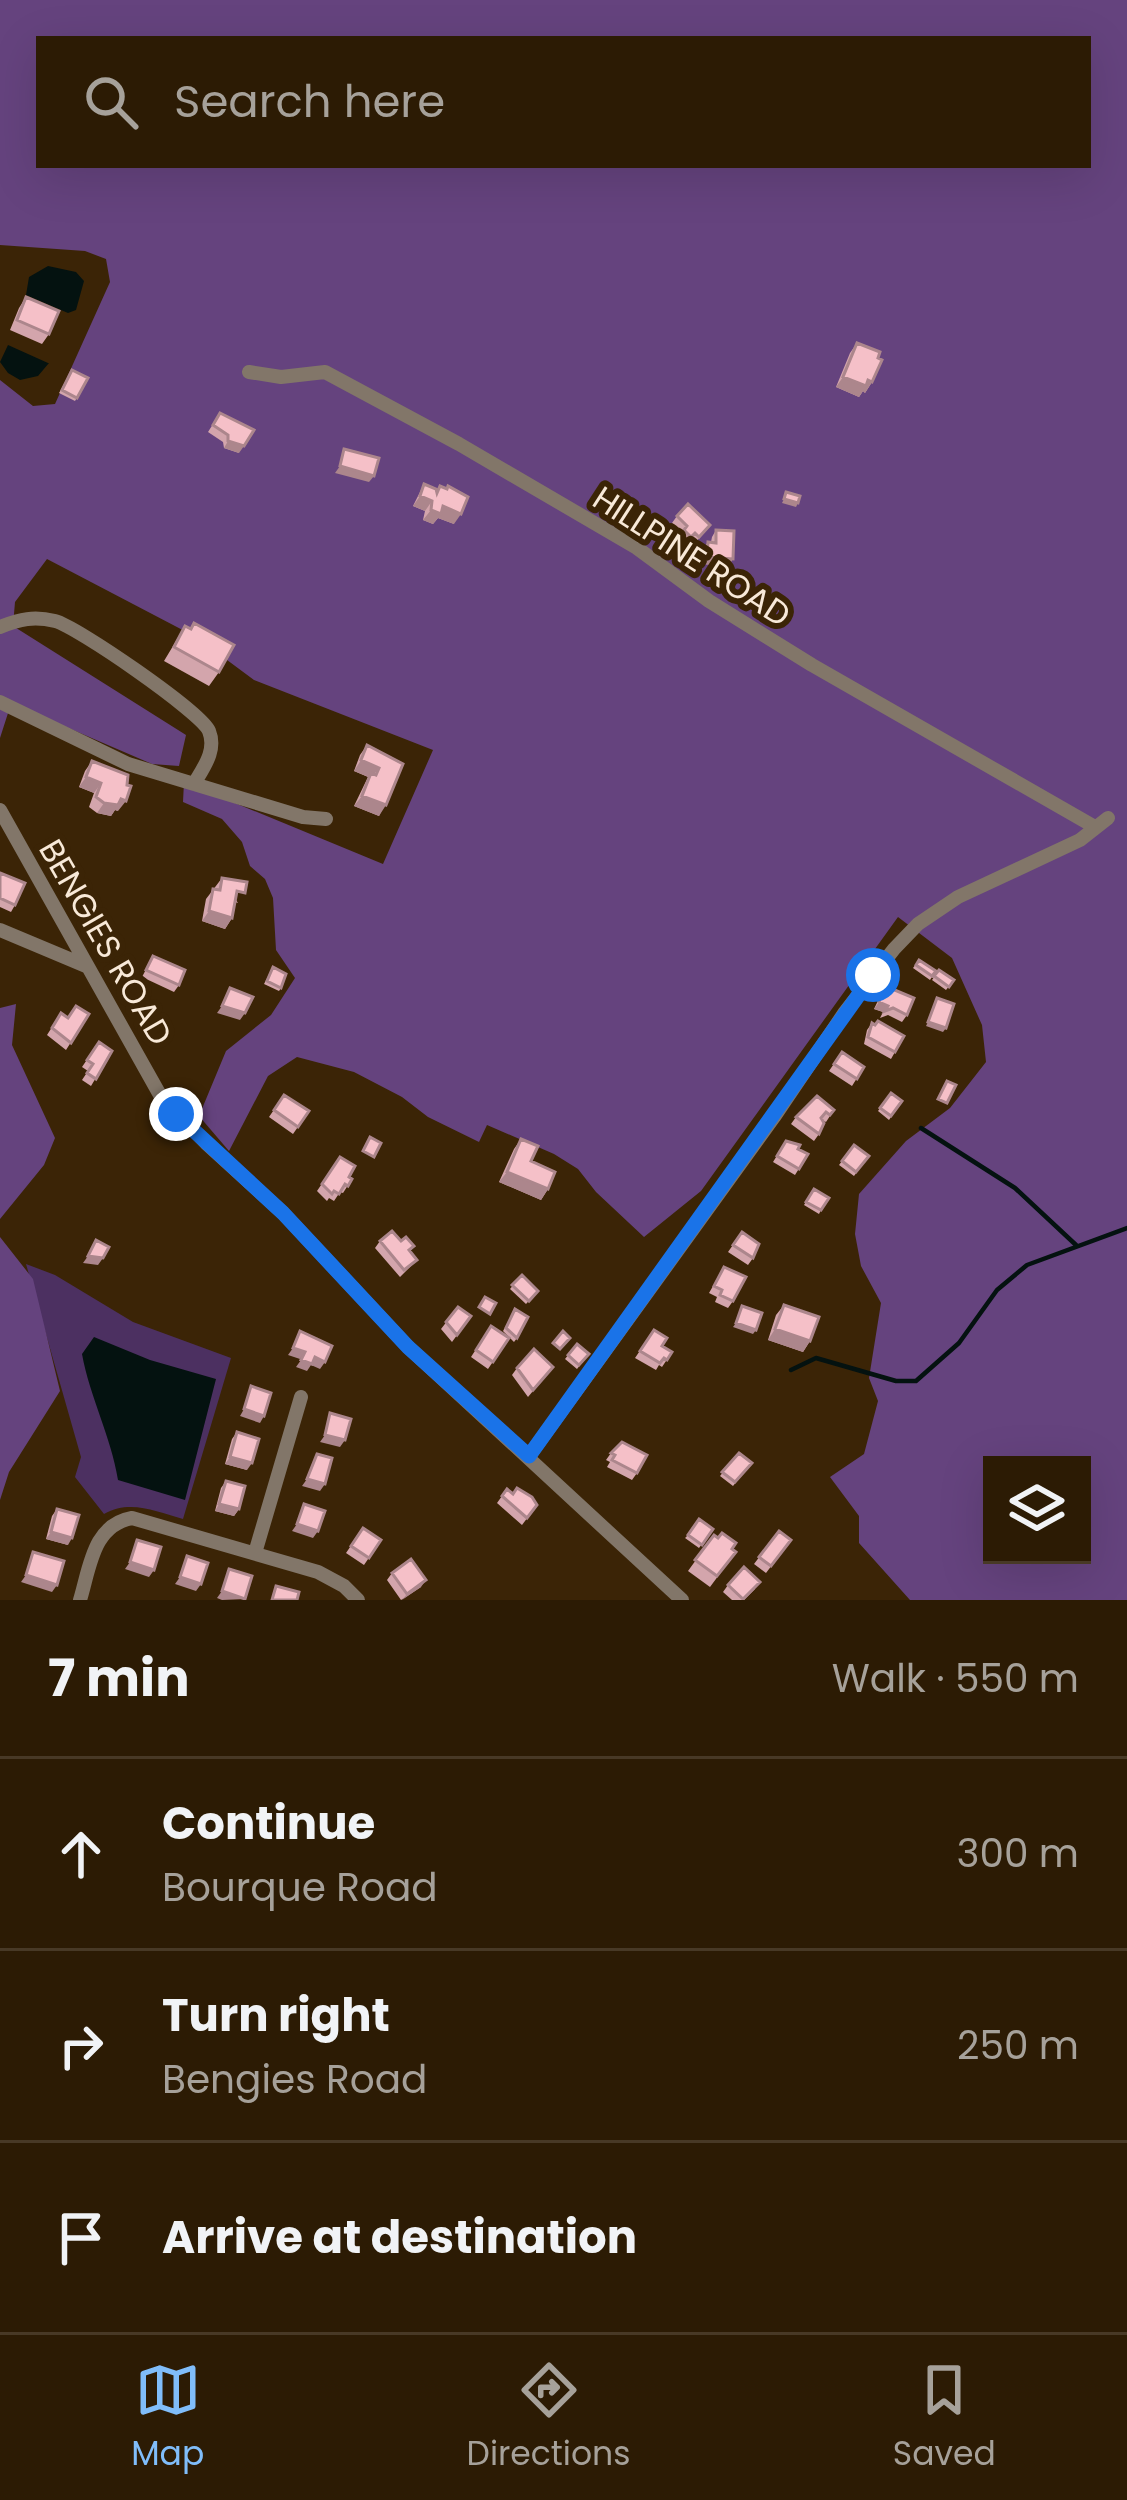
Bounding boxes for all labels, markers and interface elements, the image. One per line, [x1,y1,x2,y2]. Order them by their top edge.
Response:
search box [36,36,1091,168]
icon: search [78,69,144,135]
text: Search here [174,70,445,133]
street label: HILLPINE ROAD [584,475,800,638]
street label: BENGIES ROAD [28,831,184,1054]
route start [846,948,900,1002]
route end [149,1087,203,1141]
map controls [983,1456,1091,1564]
button: layers [983,1456,1091,1564]
text: 7 min [48,1642,190,1714]
text: Walk · 550 m [832,1651,1079,1706]
text: Continue [162,1792,375,1855]
icon: ahead [48,1821,114,1887]
text: 300 m [956,1826,1079,1881]
text: Bourque Road [162,1860,438,1915]
text: Turn right [162,1984,390,2047]
icon: right [48,2013,114,2079]
text: 250 m [957,2018,1079,2073]
text: Bengies Road [162,2052,427,2107]
icon: arrive [48,2205,114,2271]
text: Arrive at destination [162,2206,637,2269]
tab: Map [131,2357,204,2479]
tab: Directions [467,2357,630,2479]
tab: Saved [893,2357,996,2479]

